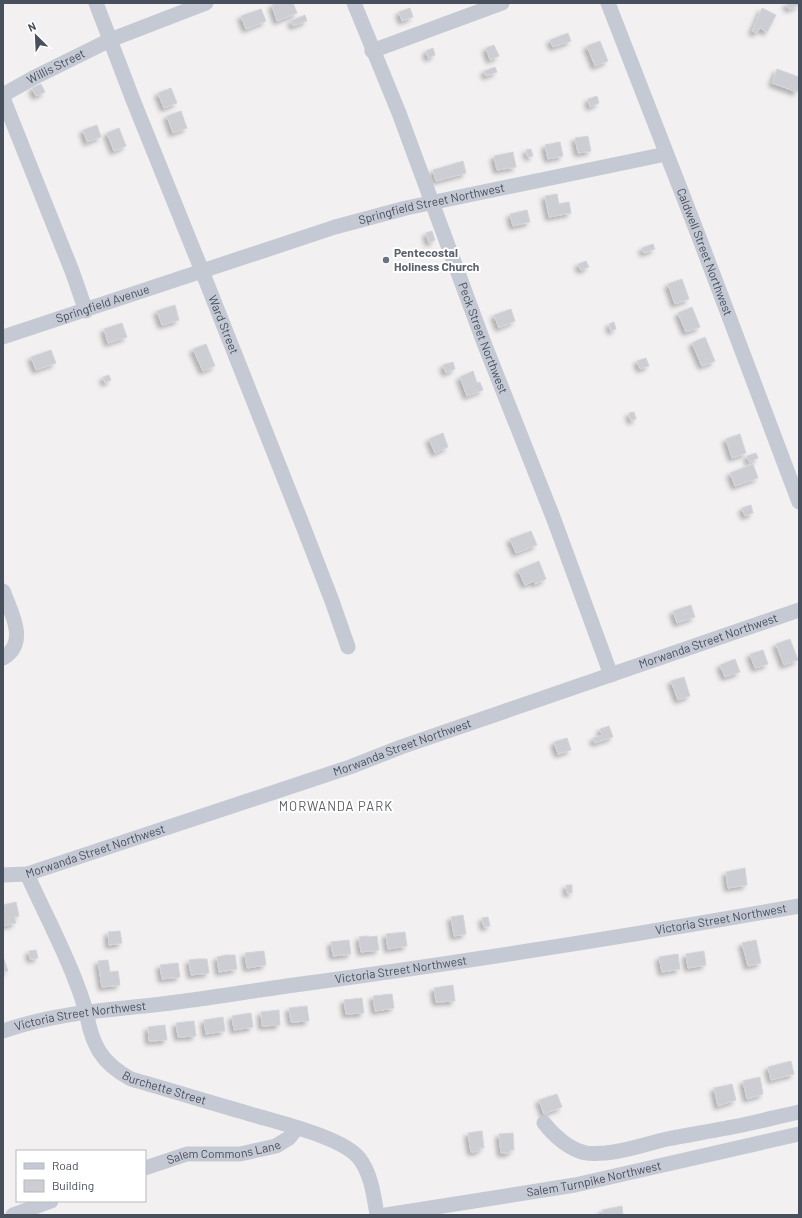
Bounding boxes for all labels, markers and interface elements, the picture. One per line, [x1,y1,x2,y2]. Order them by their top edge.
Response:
north arrow [16,16,56,56]
text: N [26,19,38,34]
street label: Willis Street [24,46,87,86]
street label: Springfield Street Northwest [357,180,506,226]
street label: Caldwell Street Northwest [675,186,736,317]
place label: Pentecostal Holiness Church [394,245,479,273]
marker: Pentecostal Holiness Church [381,255,391,265]
street label: Peck Street Northwest [456,280,511,395]
street label: Springfield Avenue [54,281,151,325]
street label: Ward Street [206,293,242,356]
street label: Morwanda Street Northwest [637,610,779,671]
street label: Morwanda Street Northwest [331,715,473,778]
district label: MORWANDA PARK [279,798,393,814]
street label: Morwanda Street Northwest [23,821,167,880]
street label: Victoria Street Northwest [654,900,788,937]
street label: Victoria Street Northwest [334,952,468,985]
street label: Victoria Street Northwest [13,998,147,1033]
street label: Burchette Street [120,1067,208,1107]
street label: Salem Commons Lane [165,1137,283,1166]
legend [16,1150,146,1202]
text: Road [52,1158,79,1172]
street label: Salem Turnpike Northwest [525,1158,662,1199]
text: Building [52,1178,94,1192]

